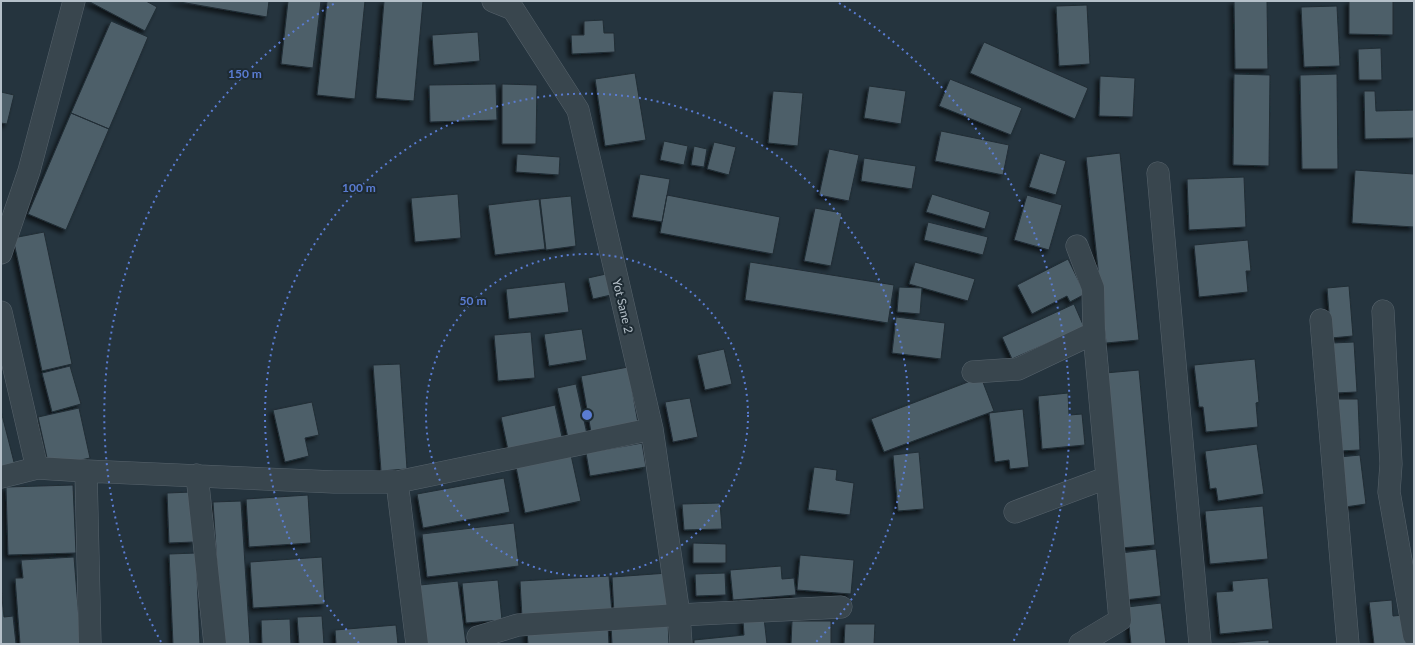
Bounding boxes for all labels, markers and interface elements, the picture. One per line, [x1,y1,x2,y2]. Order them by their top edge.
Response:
text: 150 m [228,66,262,81]
text: 100 m [342,180,376,195]
street label: Yot Sane 2 [609,277,637,335]
text: 50 m [460,293,486,308]
centre of rings [580,408,594,422]

